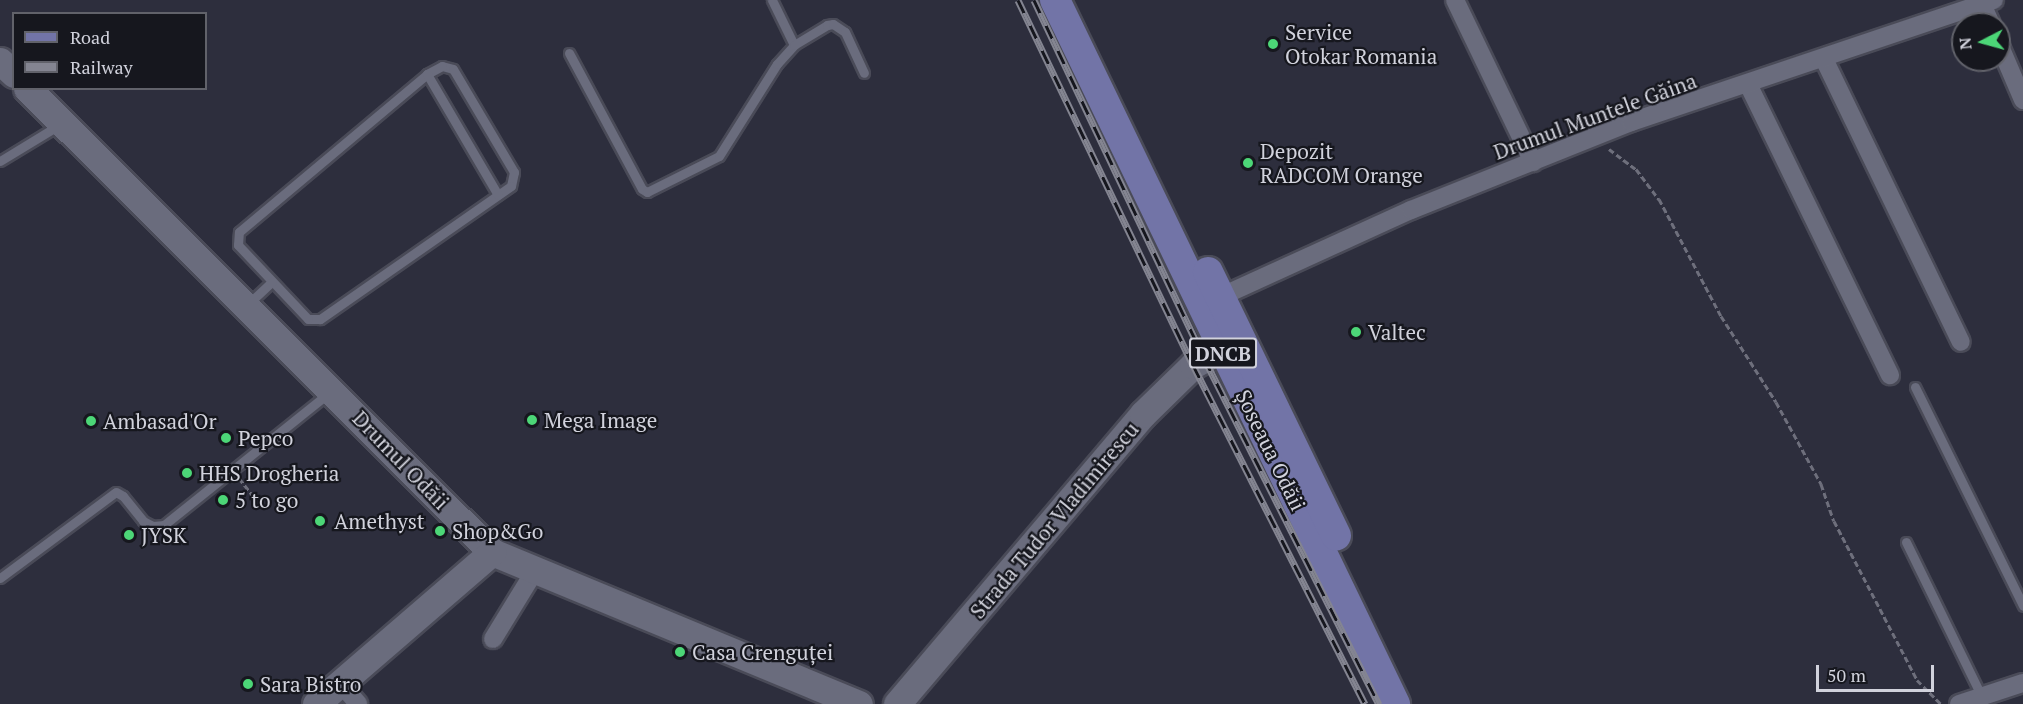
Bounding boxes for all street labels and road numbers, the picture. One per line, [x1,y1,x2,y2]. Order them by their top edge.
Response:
street label: Drumul Muntele Găina [1490,68,1700,164]
road number: DNCB [1188,336,1258,370]
street label: Șoseaua Odăii [1231,385,1311,515]
street label: Drumul Odăii [348,406,454,514]
street label: Strada Tudor Vladimirescu [964,416,1144,624]

